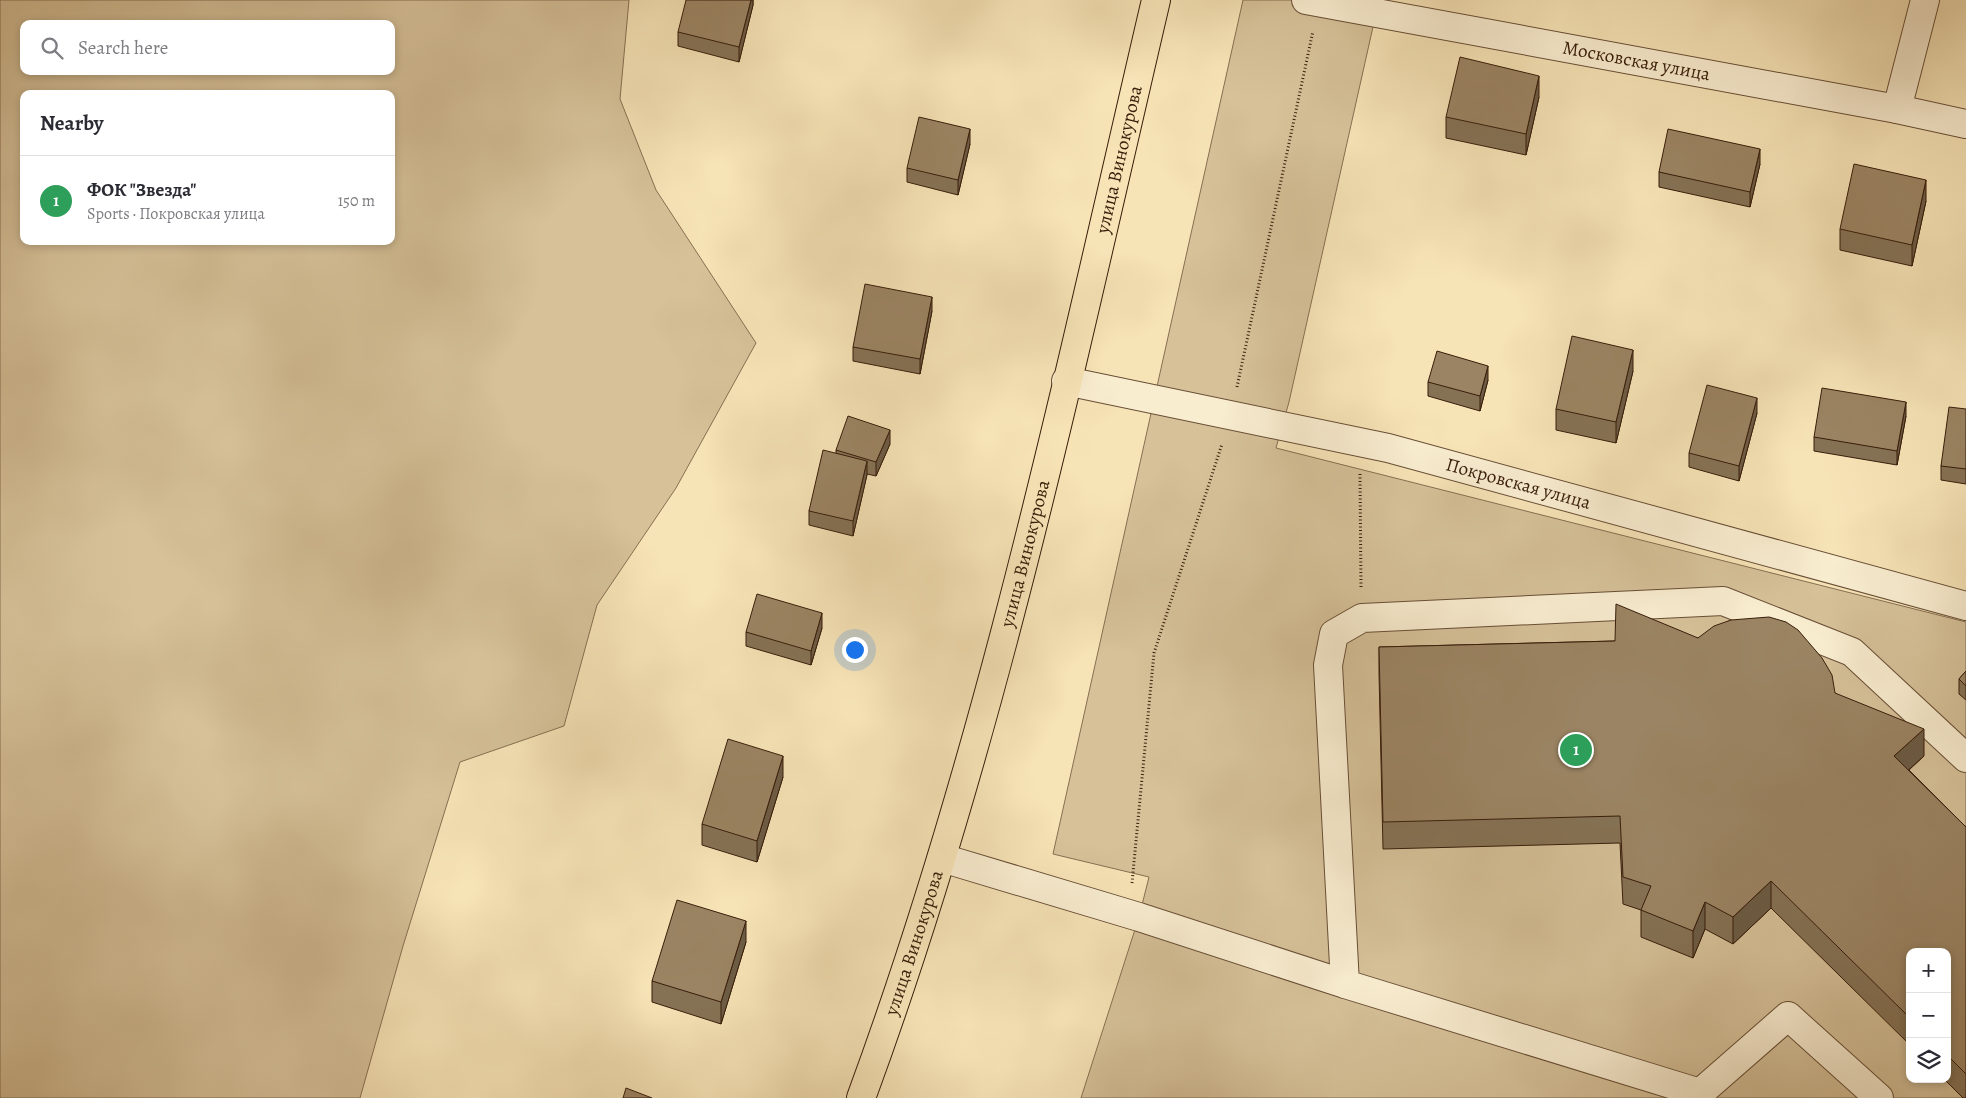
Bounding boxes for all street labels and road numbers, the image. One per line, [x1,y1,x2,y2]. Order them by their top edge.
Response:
street label: Московская улица [1560,35,1713,87]
street label: улица Винокурова [1089,83,1149,237]
street label: Покровская улица [1443,451,1594,516]
street label: улица Винокурова [994,477,1056,631]
street label: улица Винокурова [878,867,950,1020]

